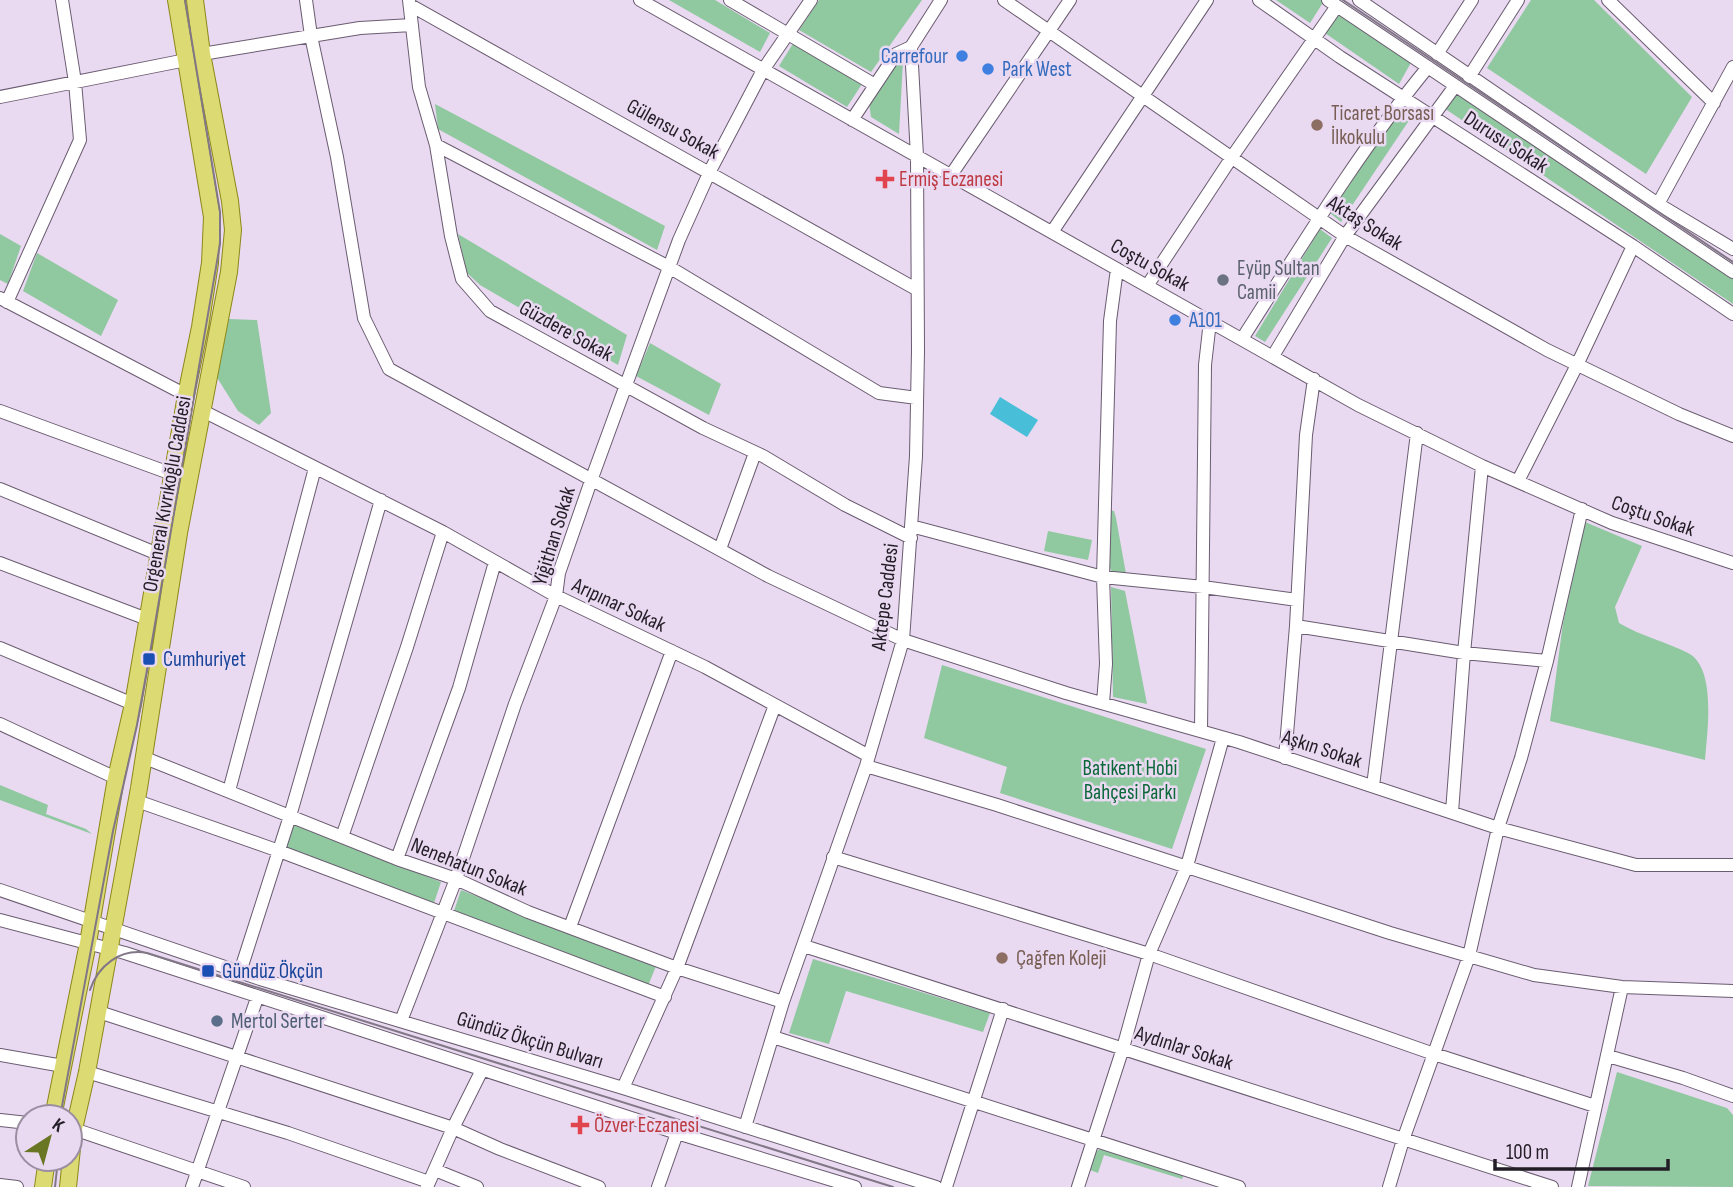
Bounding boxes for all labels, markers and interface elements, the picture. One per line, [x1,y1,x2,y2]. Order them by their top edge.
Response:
place label: Carrefour [881,44,948,69]
marker: Carrefour [954,48,970,64]
place label: Park West [1002,57,1072,82]
marker: Park West [980,61,996,77]
street label: Gülensu Sokak [622,93,724,165]
place label: Ticaret Borsası İlkokulu [1331,101,1434,150]
street label: Durusu Sokak [1459,106,1553,178]
marker: Ticaret Borsası İlkokulu [1309,117,1325,133]
place label: Ermiş Eczanesi [899,167,1003,192]
marker: Ermiş Eczanesi [877,171,893,187]
street label: Aktaş Sokak [1322,190,1407,256]
street label: Coştu Sokak [1106,233,1194,297]
place label: Eyüp Sultan Camii [1237,256,1320,305]
marker: Eyüp Sultan Camii [1215,272,1231,288]
street label: Güzdere Sokak [515,295,617,367]
place label: A101 [1188,308,1223,333]
marker: A101 [1167,312,1183,328]
street label: Orgeneral Kıvrıkoğlu Caddesi [137,394,197,594]
street label: Yiğithan Sokak [527,484,581,588]
street label: Coştu Sokak [1608,490,1698,542]
street label: Aktepe Caddesi [866,542,904,653]
street label: Arıpınar Sokak [567,572,670,638]
place label: Cumhuriyet [163,647,246,672]
marker: Cumhuriyet [141,651,157,667]
street label: Aşkın Sokak [1278,724,1365,774]
park label: Batıkent Hobi Bahçesi Parkı [1083,756,1177,805]
street label: Nenehatun Sokak [407,832,531,902]
place label: Çağfen Koleji [1016,946,1107,971]
marker: Çağfen Koleji [994,950,1010,966]
place label: Gündüz Ökçün [222,959,323,984]
marker: Gündüz Ökçün [200,963,216,979]
street label: Gündüz Ökçün Bulvarı [454,1006,606,1074]
place label: Mertol Serter [231,1009,325,1034]
marker: Mertol Serter [209,1013,225,1029]
street label: Aydınlar Sokak [1131,1020,1236,1076]
north arrow [14,1103,84,1173]
text: K [48,1113,69,1138]
place label: Özver Eczanesi [594,1113,699,1138]
marker: Özver Eczanesi [572,1117,588,1133]
scale bar [1495,1128,1668,1172]
text: 100 m [1506,1140,1549,1165]

